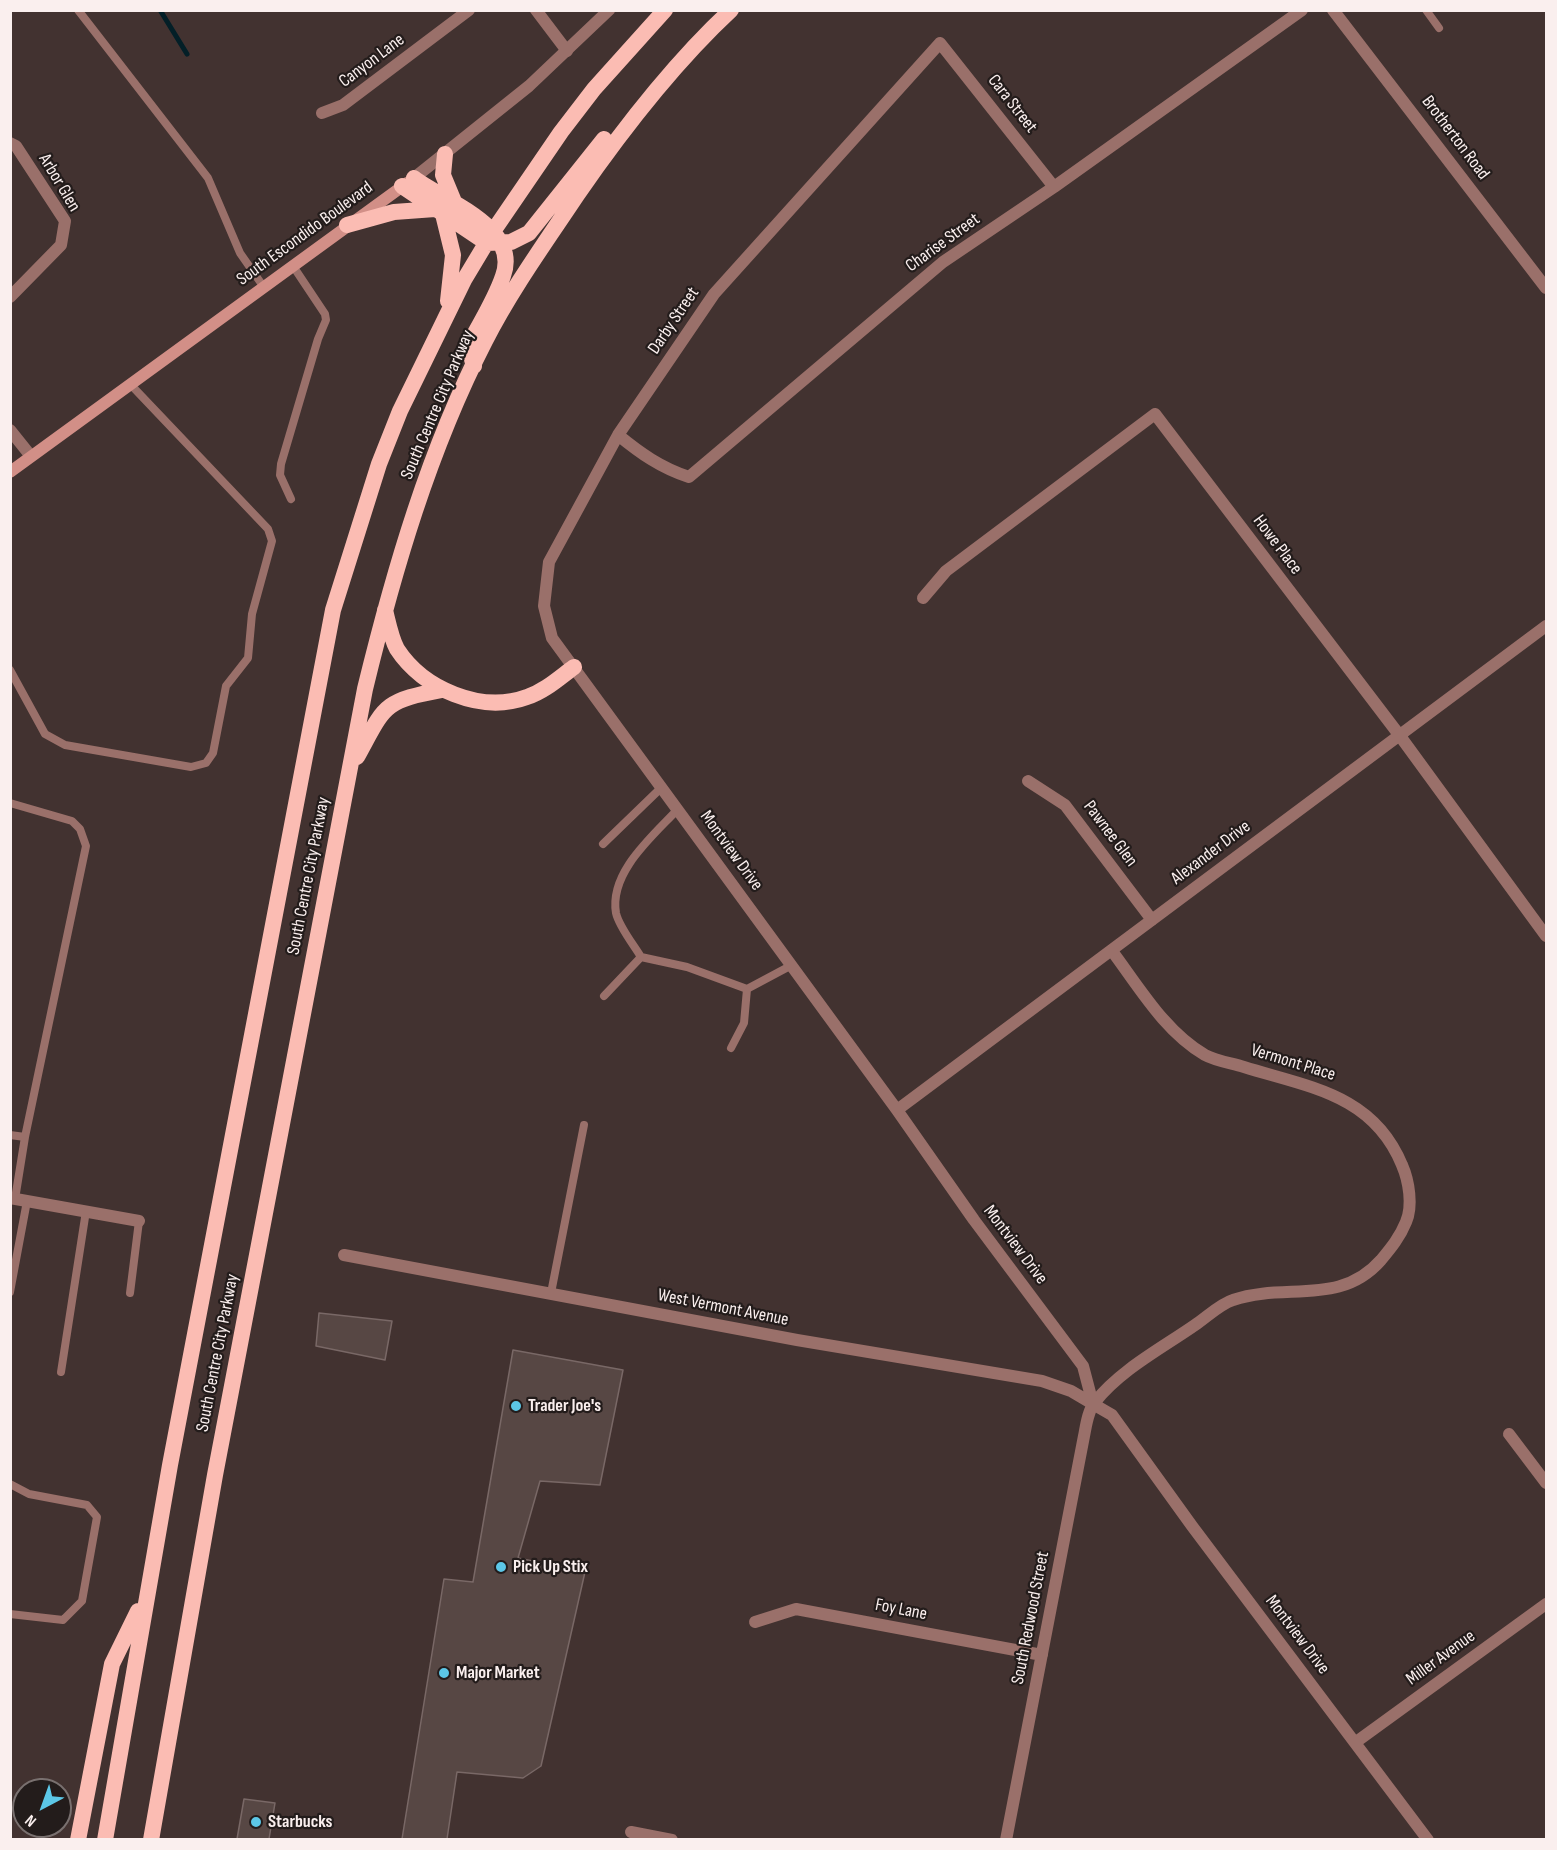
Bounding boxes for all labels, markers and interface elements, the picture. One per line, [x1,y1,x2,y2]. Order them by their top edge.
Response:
street label: Canyon Lane [335,29,409,93]
street label: Cara Street [983,71,1041,137]
street label: Brotherton Road [1416,92,1494,184]
street label: Arbor Glen [33,150,85,216]
street label: South Escondido Boulevard [233,177,377,291]
street label: Charise Street [902,209,984,277]
street label: Darby Street [644,283,704,359]
street label: South Centre City Parkway [397,327,479,483]
street label: Howe Place [1248,511,1306,579]
street label: South Centre City Parkway [283,795,335,957]
street label: Pawnee Glen [1078,797,1142,871]
street label: Montview Drive [695,807,767,895]
street label: Alexander Drive [1167,816,1255,890]
street label: Vermont Place [1248,1040,1338,1086]
street label: Montview Drive [978,1201,1052,1289]
street label: South Centre City Parkway [192,1272,244,1434]
street label: West Vermont Avenue [656,1285,790,1331]
place label: Trader Joe's [528,1395,601,1417]
marker: Trader Joe's [509,1399,523,1413]
street label: South Redwood Street [1008,1550,1054,1686]
place label: Pick Up Stix [513,1556,588,1578]
marker: Pick Up Stix [494,1560,508,1574]
street label: Montview Drive [1260,1591,1334,1679]
street label: Foy Lane [873,1594,929,1626]
street label: Miller Avenue [1402,1626,1480,1690]
place label: Major Market [456,1662,540,1684]
marker: Major Market [437,1666,451,1680]
north arrow [12,1778,72,1838]
text: N [22,1810,41,1830]
place label: Starbucks [268,1811,332,1833]
marker: Starbucks [249,1815,263,1829]

